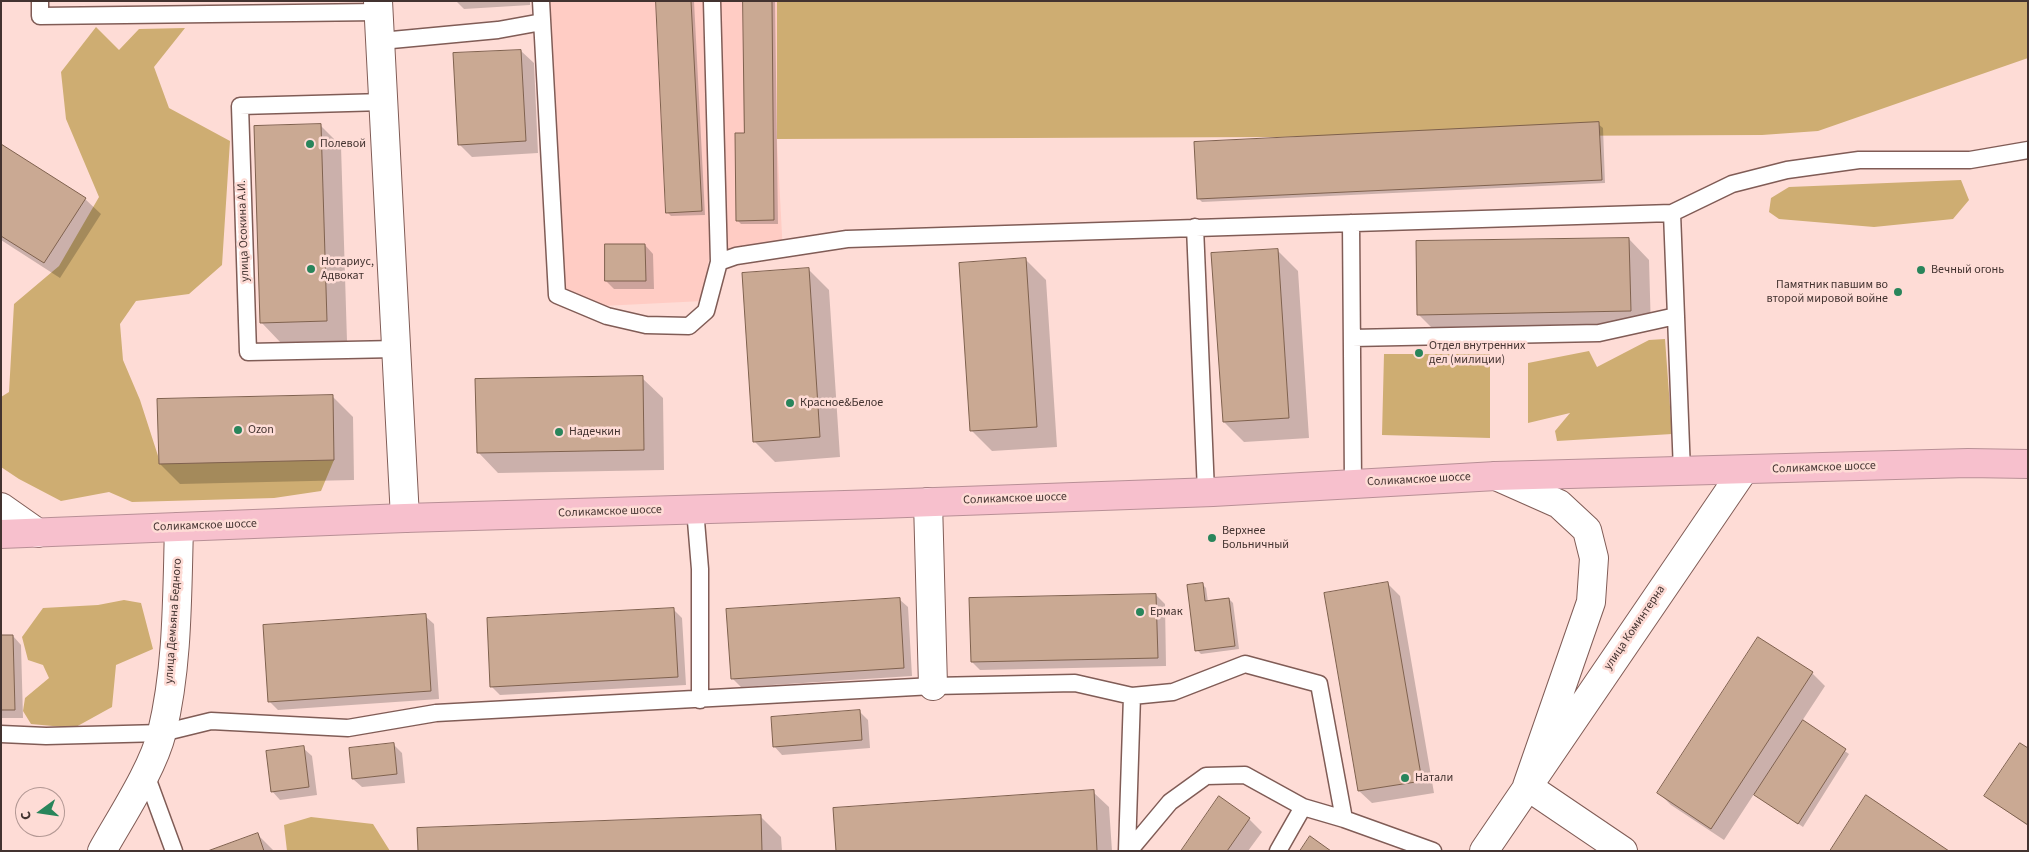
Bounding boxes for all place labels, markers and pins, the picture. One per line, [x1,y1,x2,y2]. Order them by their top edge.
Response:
place label: Полевой [320,137,366,151]
marker: Полевой [304,138,316,150]
place label: Нотариус, Адвокат [321,255,374,283]
marker: Нотариус, Адвокат [305,263,317,275]
place label: Вечный огонь [1931,263,2004,277]
marker: Вечный огонь [1915,264,1927,276]
place label: Памятник павшим во второй мировой войне [1767,278,1888,306]
marker: Памятник павшим во второй мировой войне [1892,286,1904,298]
place label: Отдел внутренних дел (милиции) [1429,339,1525,367]
marker: Отдел внутренних дел (милиции) [1413,347,1425,359]
place label: Красное&Белое [800,396,883,410]
marker: Красное&Белое [784,397,796,409]
place label: Ozon [248,423,274,437]
marker: Ozon [232,424,244,436]
place label: Надечкин [569,425,621,439]
marker: Надечкин [553,426,565,438]
place label: Верхнее Больничный [1222,524,1289,552]
marker: Верхнее Больничный [1206,532,1218,544]
place label: Ермак [1150,605,1183,619]
marker: Ермак [1134,606,1146,618]
place label: Натали [1415,771,1453,785]
marker: Натали [1399,772,1411,784]

